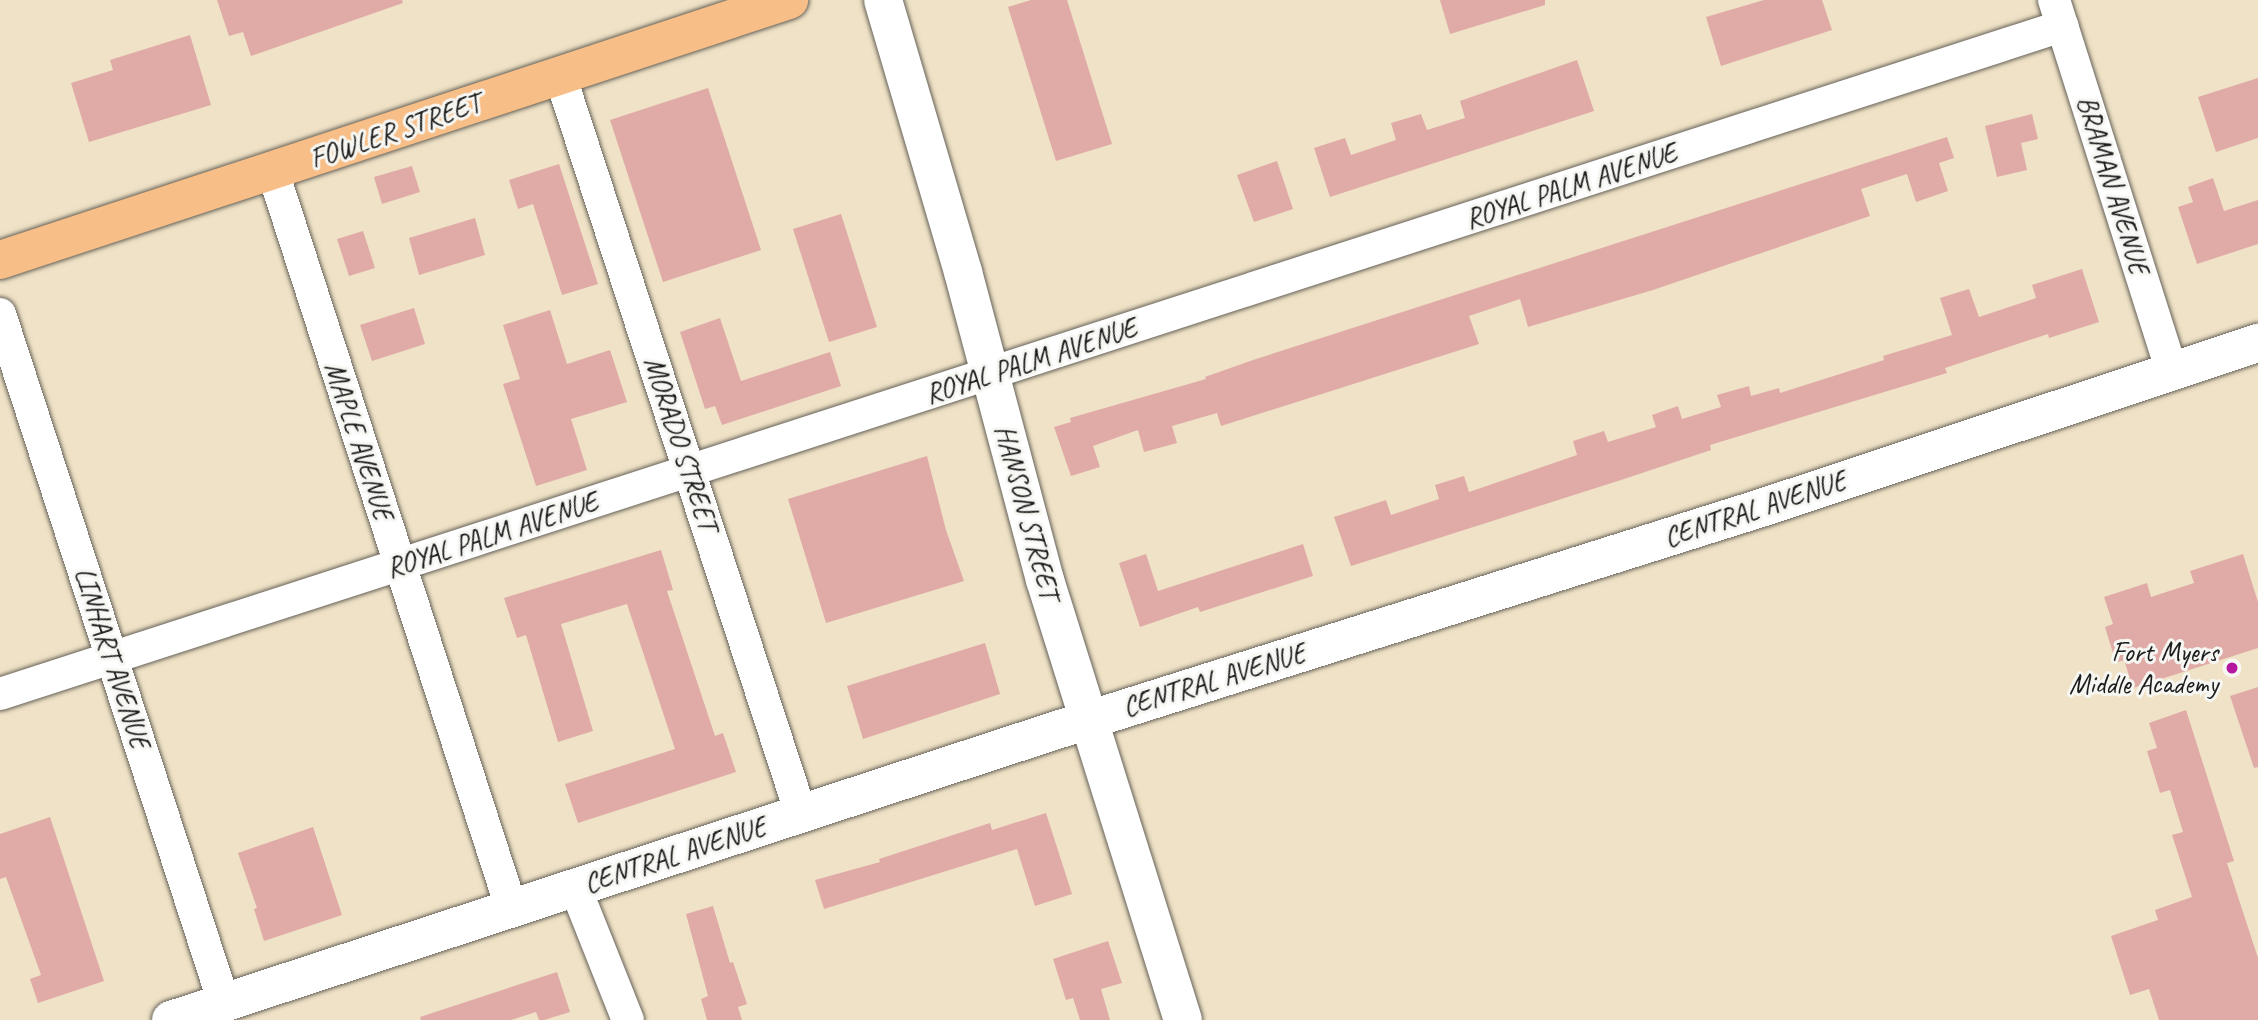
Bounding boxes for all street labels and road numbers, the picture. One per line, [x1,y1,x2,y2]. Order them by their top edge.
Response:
street label: FOWLER STREET [306,86,484,176]
street label: BRAMAN AVENUE [2070,91,2156,279]
street label: ROYAL PALM AVENUE [1461,136,1681,236]
street label: ROYAL PALM AVENUE [921,311,1141,411]
street label: MORADO STREET [637,353,725,535]
street label: MAPLE AVENUE [317,357,401,525]
street label: HANSON STREET [988,421,1066,603]
street label: CENTRAL AVENUE [1660,464,1850,554]
street label: ROYAL PALM AVENUE [382,485,602,585]
street label: LINHART AVENUE [67,564,157,752]
street label: CENTRAL AVENUE [1119,636,1309,724]
street label: CENTRAL AVENUE [580,810,770,900]

